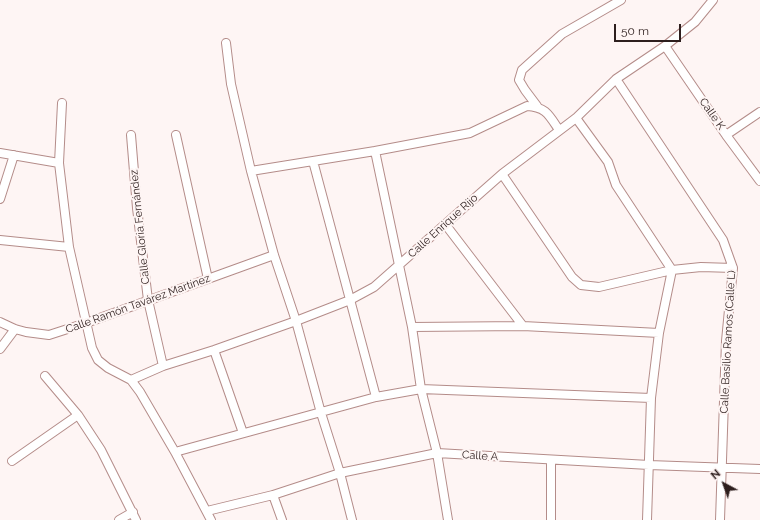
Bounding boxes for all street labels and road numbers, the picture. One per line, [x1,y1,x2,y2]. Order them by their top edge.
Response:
street label: Calle K [696,96,728,132]
street label: Calle Gloria Fernández [127,169,153,285]
street label: Calle Enrique Rijo [405,191,481,261]
street label: Calle Basilio Ramos (Calle L) [718,270,738,414]
street label: Calle Ramón Tavárez Martínez [64,272,212,336]
street label: Calle A [462,448,498,464]

